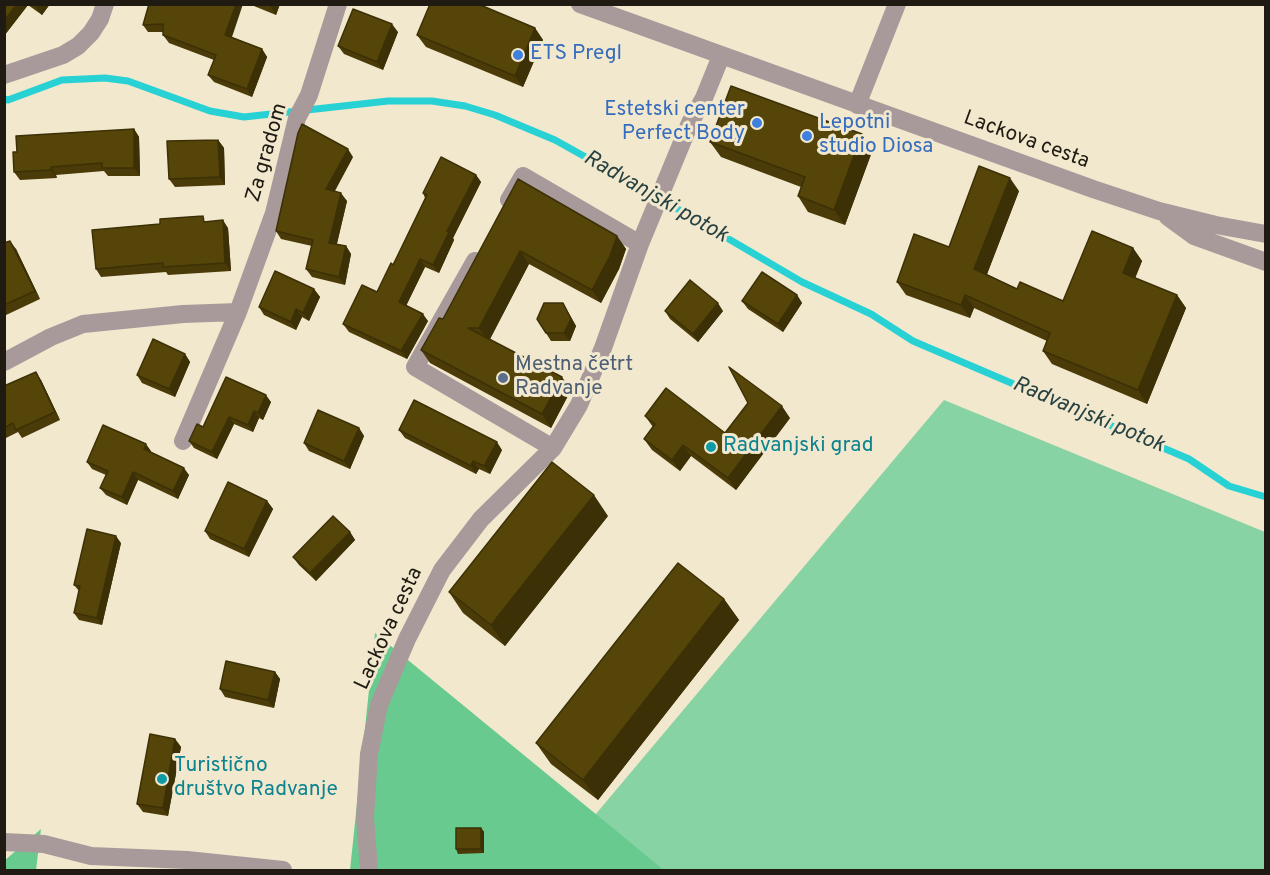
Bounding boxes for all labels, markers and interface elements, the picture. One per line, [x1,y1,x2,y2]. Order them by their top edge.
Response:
place label: ETS Pregl [530,42,622,68]
marker: ETS Pregl [511,48,525,62]
place label: Estetski center Perfect Body [604,98,745,148]
street label: Za gradom [242,101,294,205]
street label: Lackova cesta [960,107,1092,175]
place label: Lepotni studio Diosa [819,111,933,161]
marker: Estetski center Perfect Body [750,116,764,130]
marker: Lepotni studio Diosa [800,129,814,143]
water label: Radvanjski potok [578,146,732,250]
place label: Mestna četrt Radvanje [515,353,633,403]
marker: Mestna četrt Radvanje [496,371,510,385]
water label: Radvanjski potok [1008,372,1168,460]
place label: Radvanjski grad [723,434,874,460]
marker: Radvanjski grad [704,440,718,454]
street label: Lackova cesta [351,564,429,694]
place label: Turistično društvo Radvanje [174,754,338,804]
marker: Turistično društvo Radvanje [155,772,169,786]

